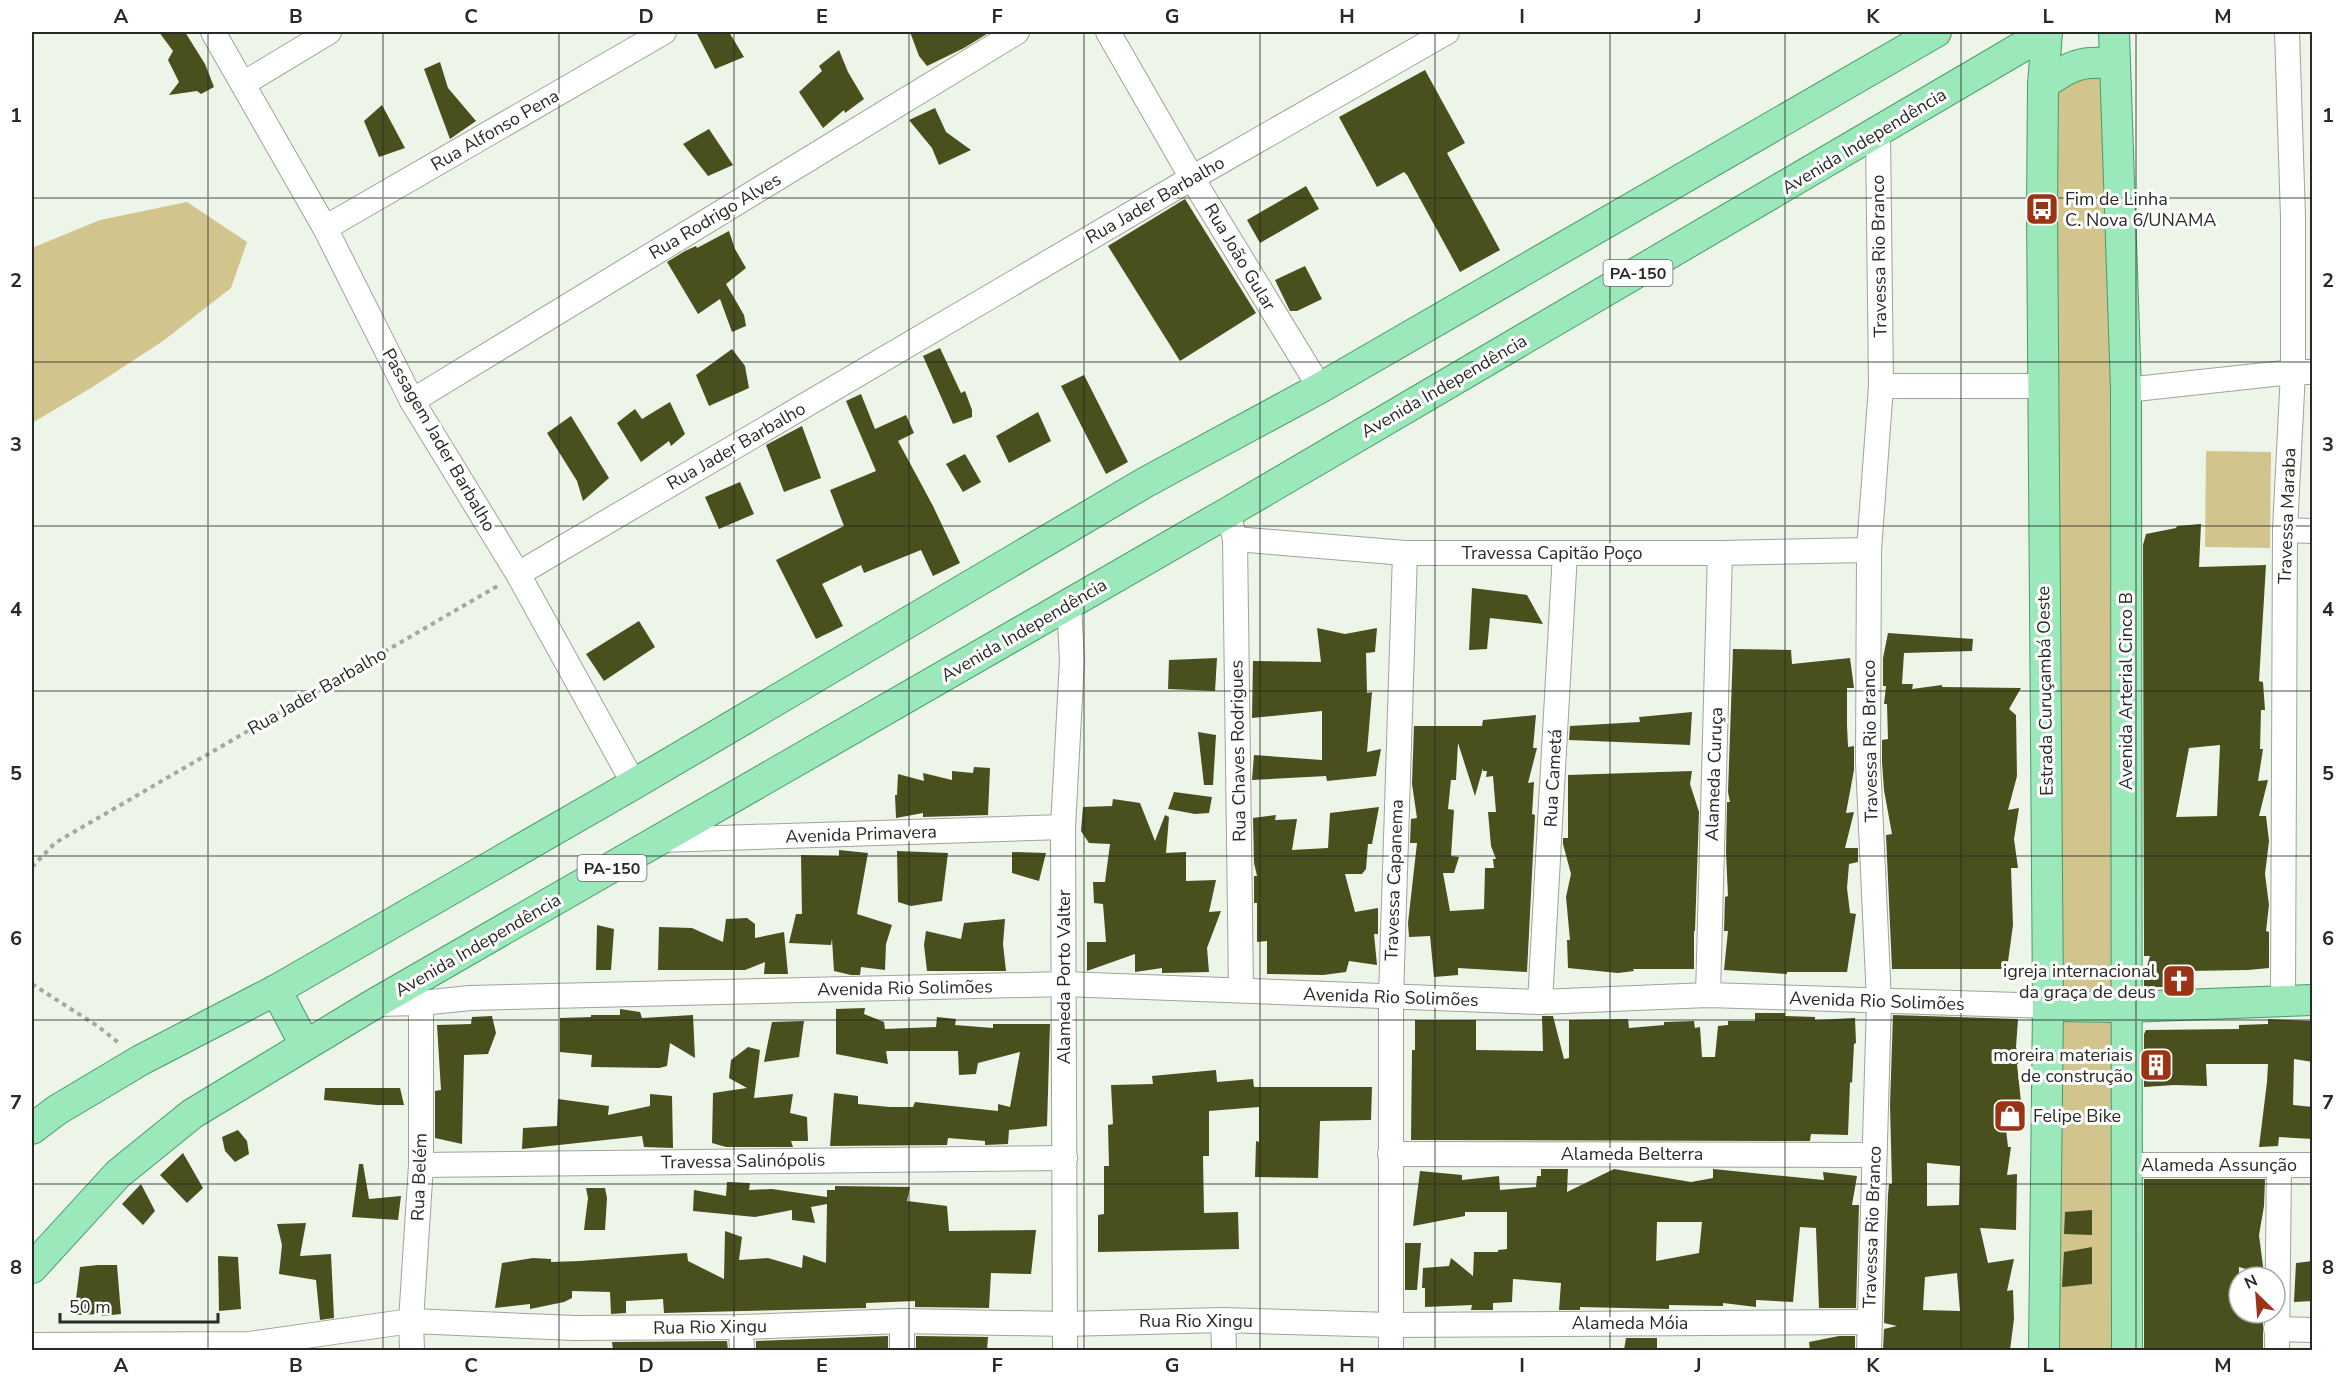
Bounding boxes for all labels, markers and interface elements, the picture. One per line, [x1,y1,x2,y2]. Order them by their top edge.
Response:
text: A [114,3,129,30]
text: B [289,3,303,30]
text: C [464,3,478,30]
text: D [638,3,654,30]
text: E [816,3,828,30]
text: F [991,3,1003,30]
text: G [1165,3,1179,30]
text: H [1339,3,1355,30]
text: I [1519,3,1525,30]
text: J [1693,3,1702,30]
text: K [1866,3,1880,30]
text: L [2042,3,2054,30]
text: M [2214,3,2232,30]
street label: Avenida Independência [1777,82,1951,200]
street label: Rua Alfonso Pena [427,84,563,176]
text: 1 [10,102,22,129]
text: 1 [2322,102,2334,129]
street label: Rua Jader Barbalho [1081,150,1229,250]
street label: Rua Rodrigo Alves [645,167,785,265]
street label: Travessa Rio Branco [1866,174,1892,338]
place label: Fim de Linha C. Nova 6/UNAMA [2065,187,2216,232]
bus stop icon: Fim de Linha C. Nova 6/UNAMA [2024,191,2060,227]
street label: Rua João Gular [1199,199,1282,315]
road number: PA-150 [1604,260,1672,286]
text: 2 [10,267,22,294]
text: 2 [2322,267,2334,294]
street label: Avenida Independência [1357,329,1531,443]
street label: Passagem Jader Barbalho [377,344,501,536]
street label: Rua Jader Barbalho [662,396,810,496]
text: 3 [10,431,22,458]
text: 3 [2322,431,2334,458]
street label: Travessa Maraba [2273,447,2301,585]
street label: Travessa Capitão Poço [1461,541,1643,565]
street label: Avenida Independência [937,573,1111,687]
street label: Estrada Curuçambá Oeste [2031,586,2059,796]
street label: Avenida Arterial Cinco B [2114,592,2138,790]
text: 4 [10,596,22,623]
text: 4 [2322,596,2334,623]
street label: Rua Jader Barbalho [243,641,391,741]
street label: Travessa Rio Branco [1857,659,1883,823]
street label: Rua Chaves Rodrigues [1224,660,1252,842]
street label: Alameda Curuça [1700,707,1728,841]
street label: Rua Cametá [1538,728,1568,828]
text: 5 [10,760,22,787]
text: 5 [2322,760,2334,787]
street label: Travessa Capanema [1379,799,1409,961]
street label: Avenida Primavera [785,819,937,849]
road number: PA-150 [578,855,646,881]
street label: Avenida Independência [391,888,565,1002]
street label: Alameda Porto Valter [1052,889,1076,1064]
text: 6 [10,925,22,952]
text: 6 [2322,925,2334,952]
place label: igreja internacional da graça de deus [2003,959,2157,1004]
church icon: igreja internacional da graça de deus [2161,963,2197,999]
street label: Avenida Rio Solimões [817,974,993,1002]
street label: Avenida Rio Solimões [1303,982,1479,1012]
street label: Avenida Rio Solimões [1789,986,1965,1016]
place label: moreira materiais de construção [1993,1043,2133,1088]
building icon: moreira materiais de construção [2138,1047,2174,1083]
text: 7 [10,1089,22,1116]
text: 7 [2322,1089,2334,1116]
shop icon: Felipe Bike [1992,1098,2028,1134]
place label: Felipe Bike [2033,1104,2121,1128]
street label: Rua Belém [405,1132,433,1222]
street label: Alameda Belterra [1561,1142,1703,1166]
street label: Travessa Rio Branco [1857,1145,1887,1309]
street label: Travessa Salinópolis [661,1148,825,1174]
street label: Alameda Assunção [2141,1153,2297,1177]
text: 8 [10,1254,22,1281]
text: 8 [2322,1254,2334,1281]
north arrow [2227,1265,2287,1325]
text: N [2241,1270,2261,1295]
scale bar [60,1286,218,1324]
text: 50 m [69,1295,111,1319]
street label: Rua Rio Xingu [1139,1309,1253,1333]
street label: Alameda Móia [1572,1311,1688,1335]
street label: Rua Rio Xingu [653,1314,767,1340]
text: A [114,1352,129,1379]
text: B [289,1352,303,1379]
text: C [464,1352,478,1379]
text: D [638,1352,654,1379]
text: E [816,1352,828,1379]
text: F [991,1352,1003,1379]
text: G [1165,1352,1179,1379]
text: H [1339,1352,1355,1379]
text: I [1519,1352,1525,1379]
text: J [1693,1352,1702,1379]
text: K [1866,1352,1880,1379]
text: L [2042,1352,2054,1379]
text: M [2214,1352,2232,1379]

